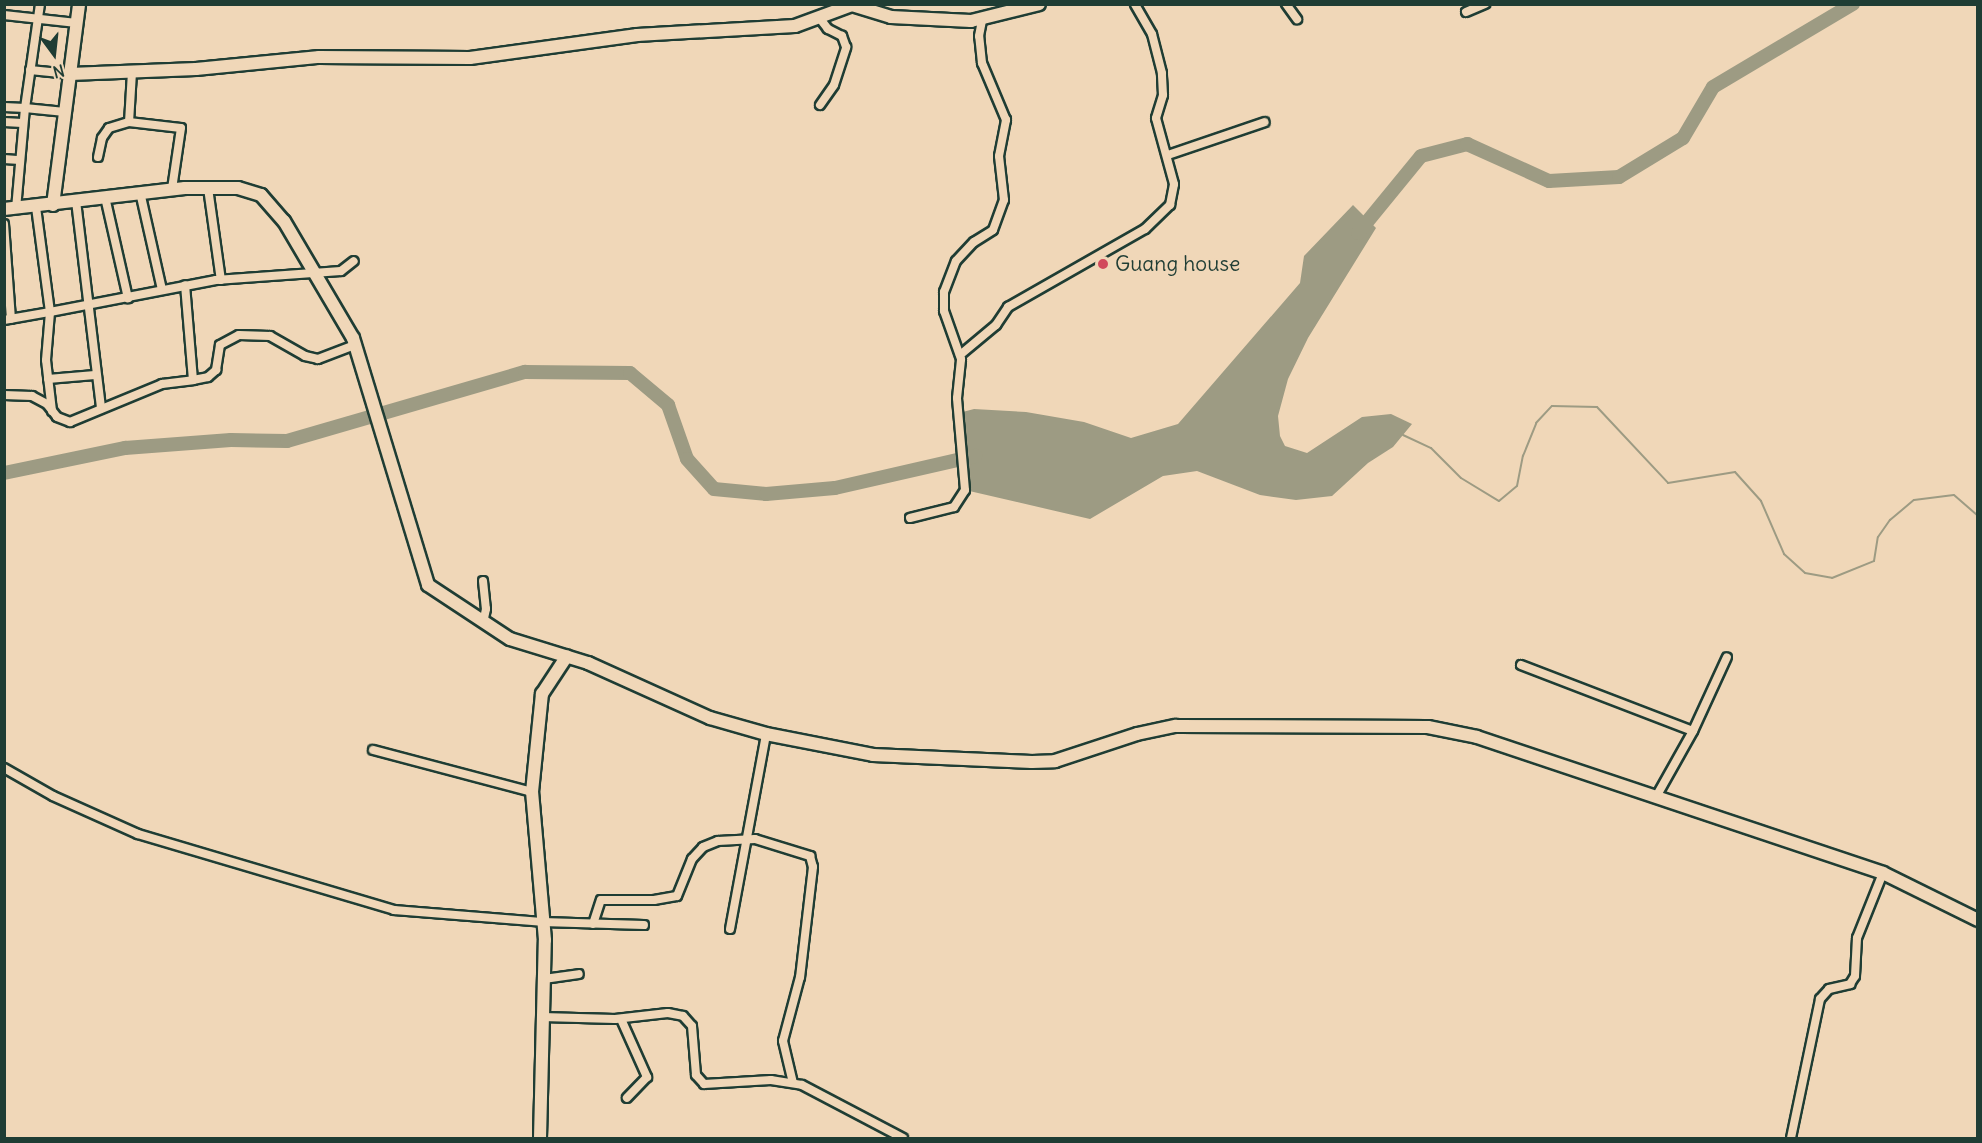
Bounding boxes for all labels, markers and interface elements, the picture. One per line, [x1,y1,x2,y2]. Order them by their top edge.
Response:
north arrow [24,24,84,84]
text: N [51,60,67,82]
place label: Guang house [1115,251,1240,277]
marker: Guang house [1096,257,1110,271]

